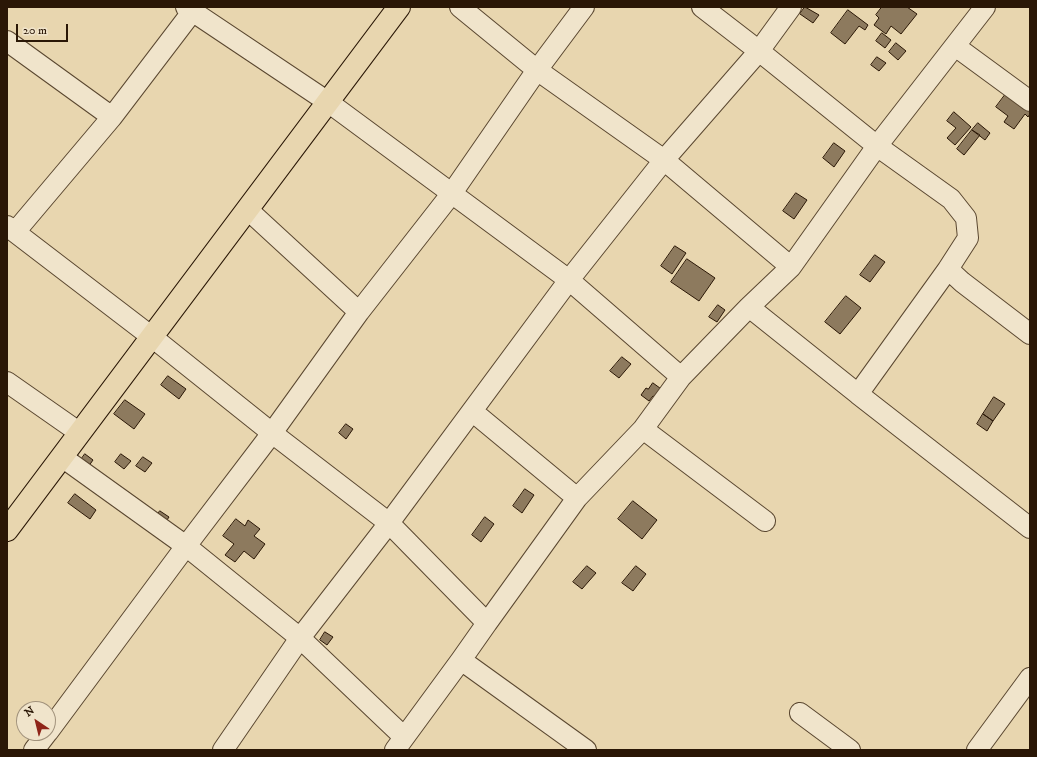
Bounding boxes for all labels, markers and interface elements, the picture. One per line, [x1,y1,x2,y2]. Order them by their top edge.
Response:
scale bar [18,16,70,42]
text: 20 m [23,23,47,38]
north arrow [16,701,56,741]
text: N [22,704,37,720]

